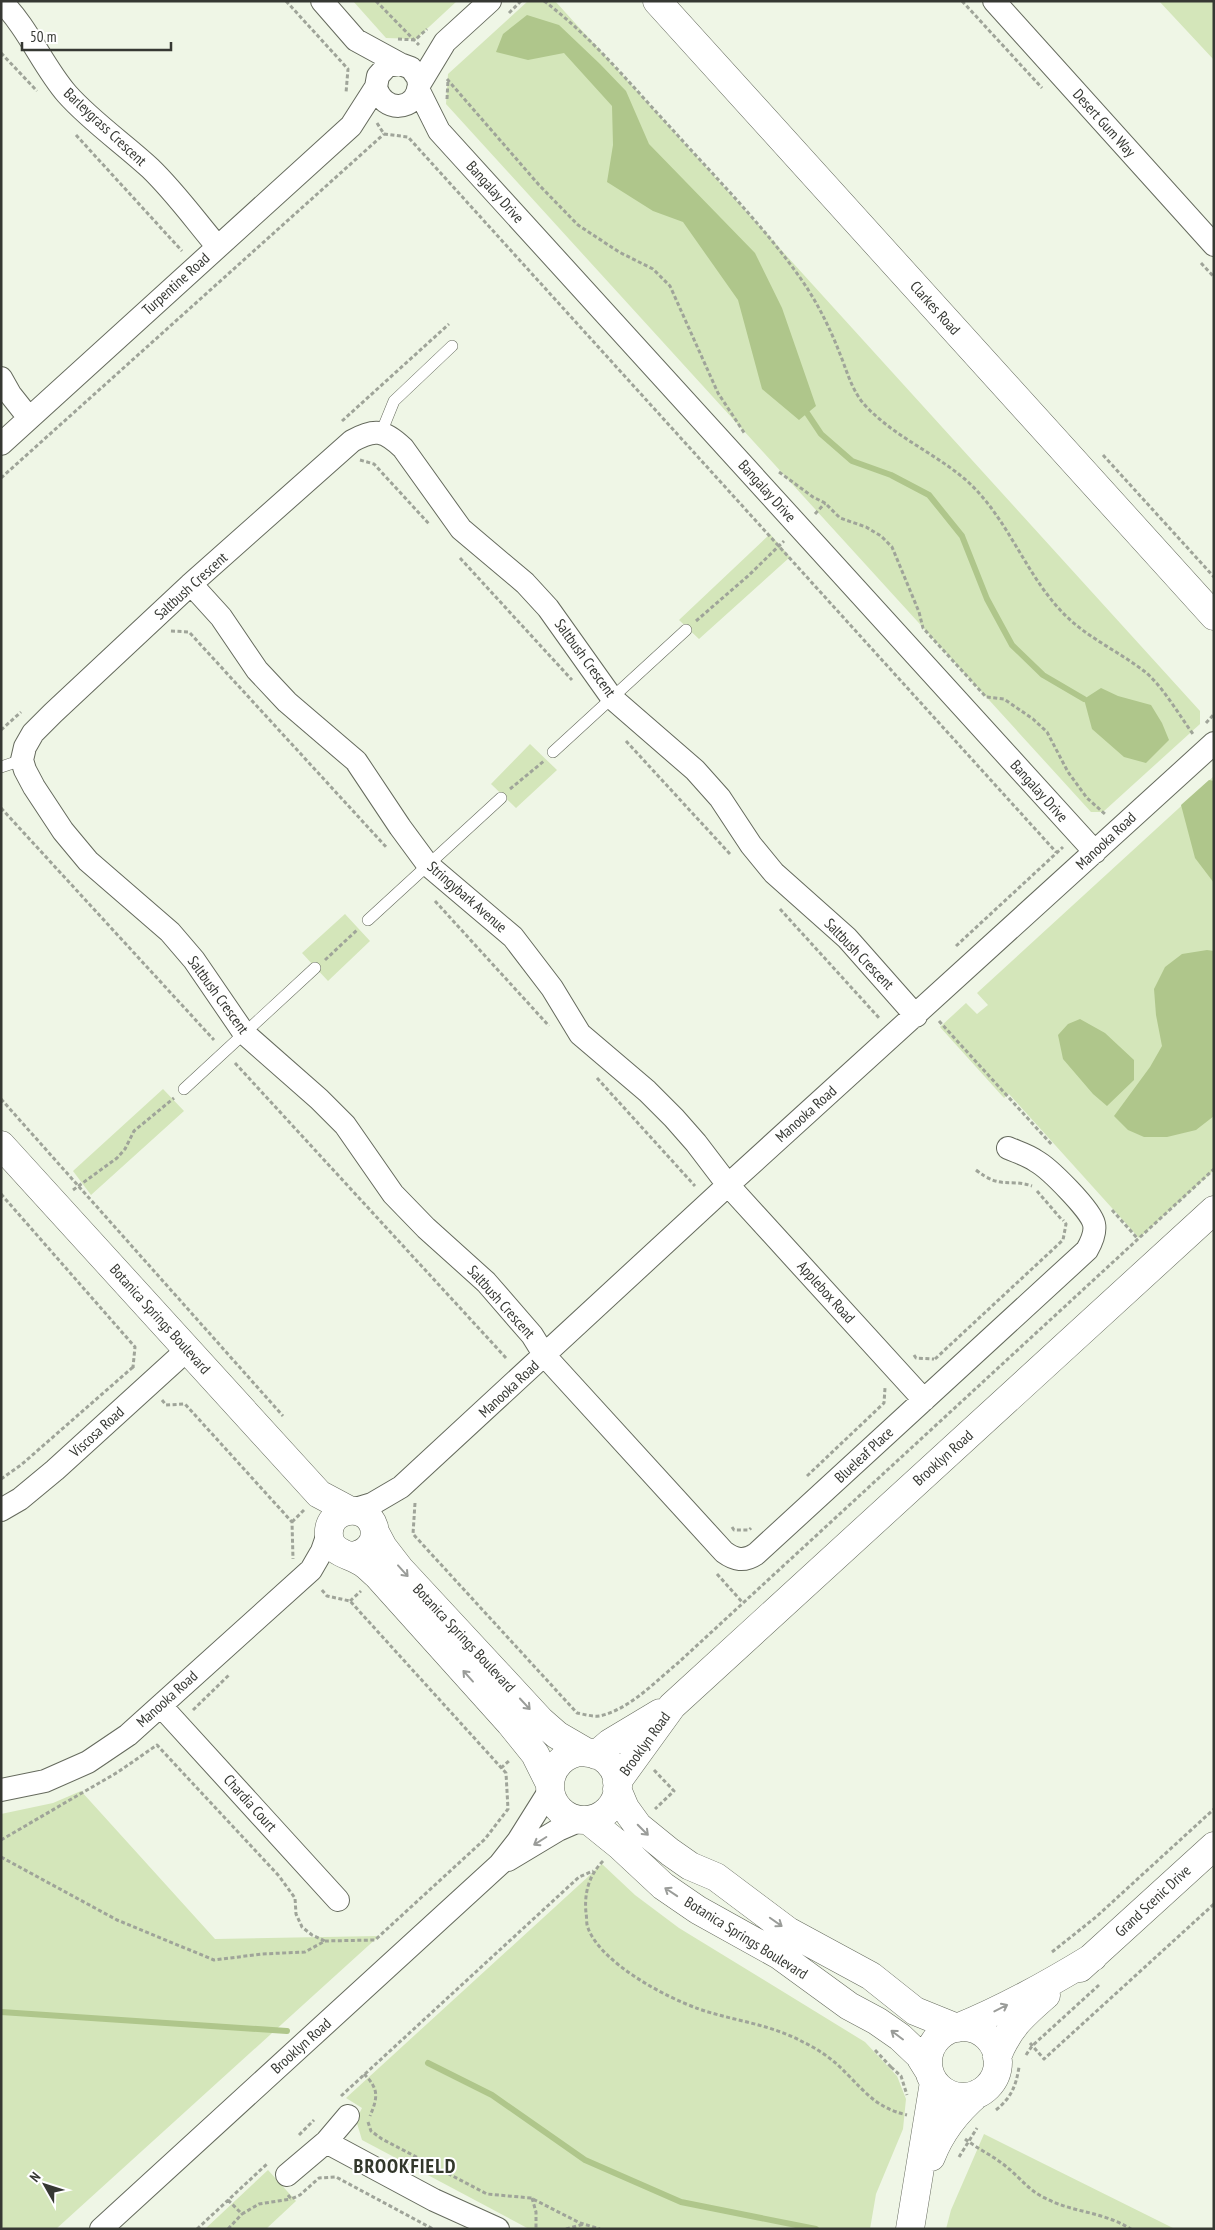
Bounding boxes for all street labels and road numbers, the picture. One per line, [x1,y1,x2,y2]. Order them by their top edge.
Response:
street label: Barleygrass Crescent [60,83,151,170]
street label: Desert Gum Way [1069,85,1140,161]
street label: Bangalay Drive [462,157,528,227]
street label: Turpentine Road [138,248,213,319]
street label: Clarkes Road [906,277,965,339]
street label: Bangalay Drive [734,456,800,526]
street label: Saltbush Crescent [150,548,231,623]
street label: Saltbush Crescent [551,615,620,700]
street label: Bangalay Drive [1006,756,1072,826]
street label: Manooka Road [1071,808,1140,873]
street label: Stringybark Avenue [424,857,511,936]
street label: Saltbush Crescent [821,914,898,993]
street label: Saltbush Crescent [184,952,253,1037]
street label: Manooka Road [771,1081,840,1146]
street label: Applebox Road [794,1257,859,1327]
street label: Botanica Springs Boulevard [106,1260,215,1378]
street label: Saltbush Crescent [464,1261,539,1342]
street label: Manooka Road [474,1356,543,1421]
street label: Viscosa Road [65,1402,128,1462]
street label: Blueleaf Place [830,1423,897,1487]
street label: Brooklyn Road [909,1426,977,1490]
street label: Botanica Springs Boulevard [409,1579,520,1696]
street label: Manooka Road [132,1666,201,1731]
street label: Brooklyn Road [615,1708,674,1779]
street label: Chardia Court [220,1770,281,1835]
street label: Grand Scenic Drive [1111,1861,1195,1941]
street label: Botanica Springs Boulevard [681,1892,811,1983]
street label: Brooklyn Road [267,2014,335,2078]

